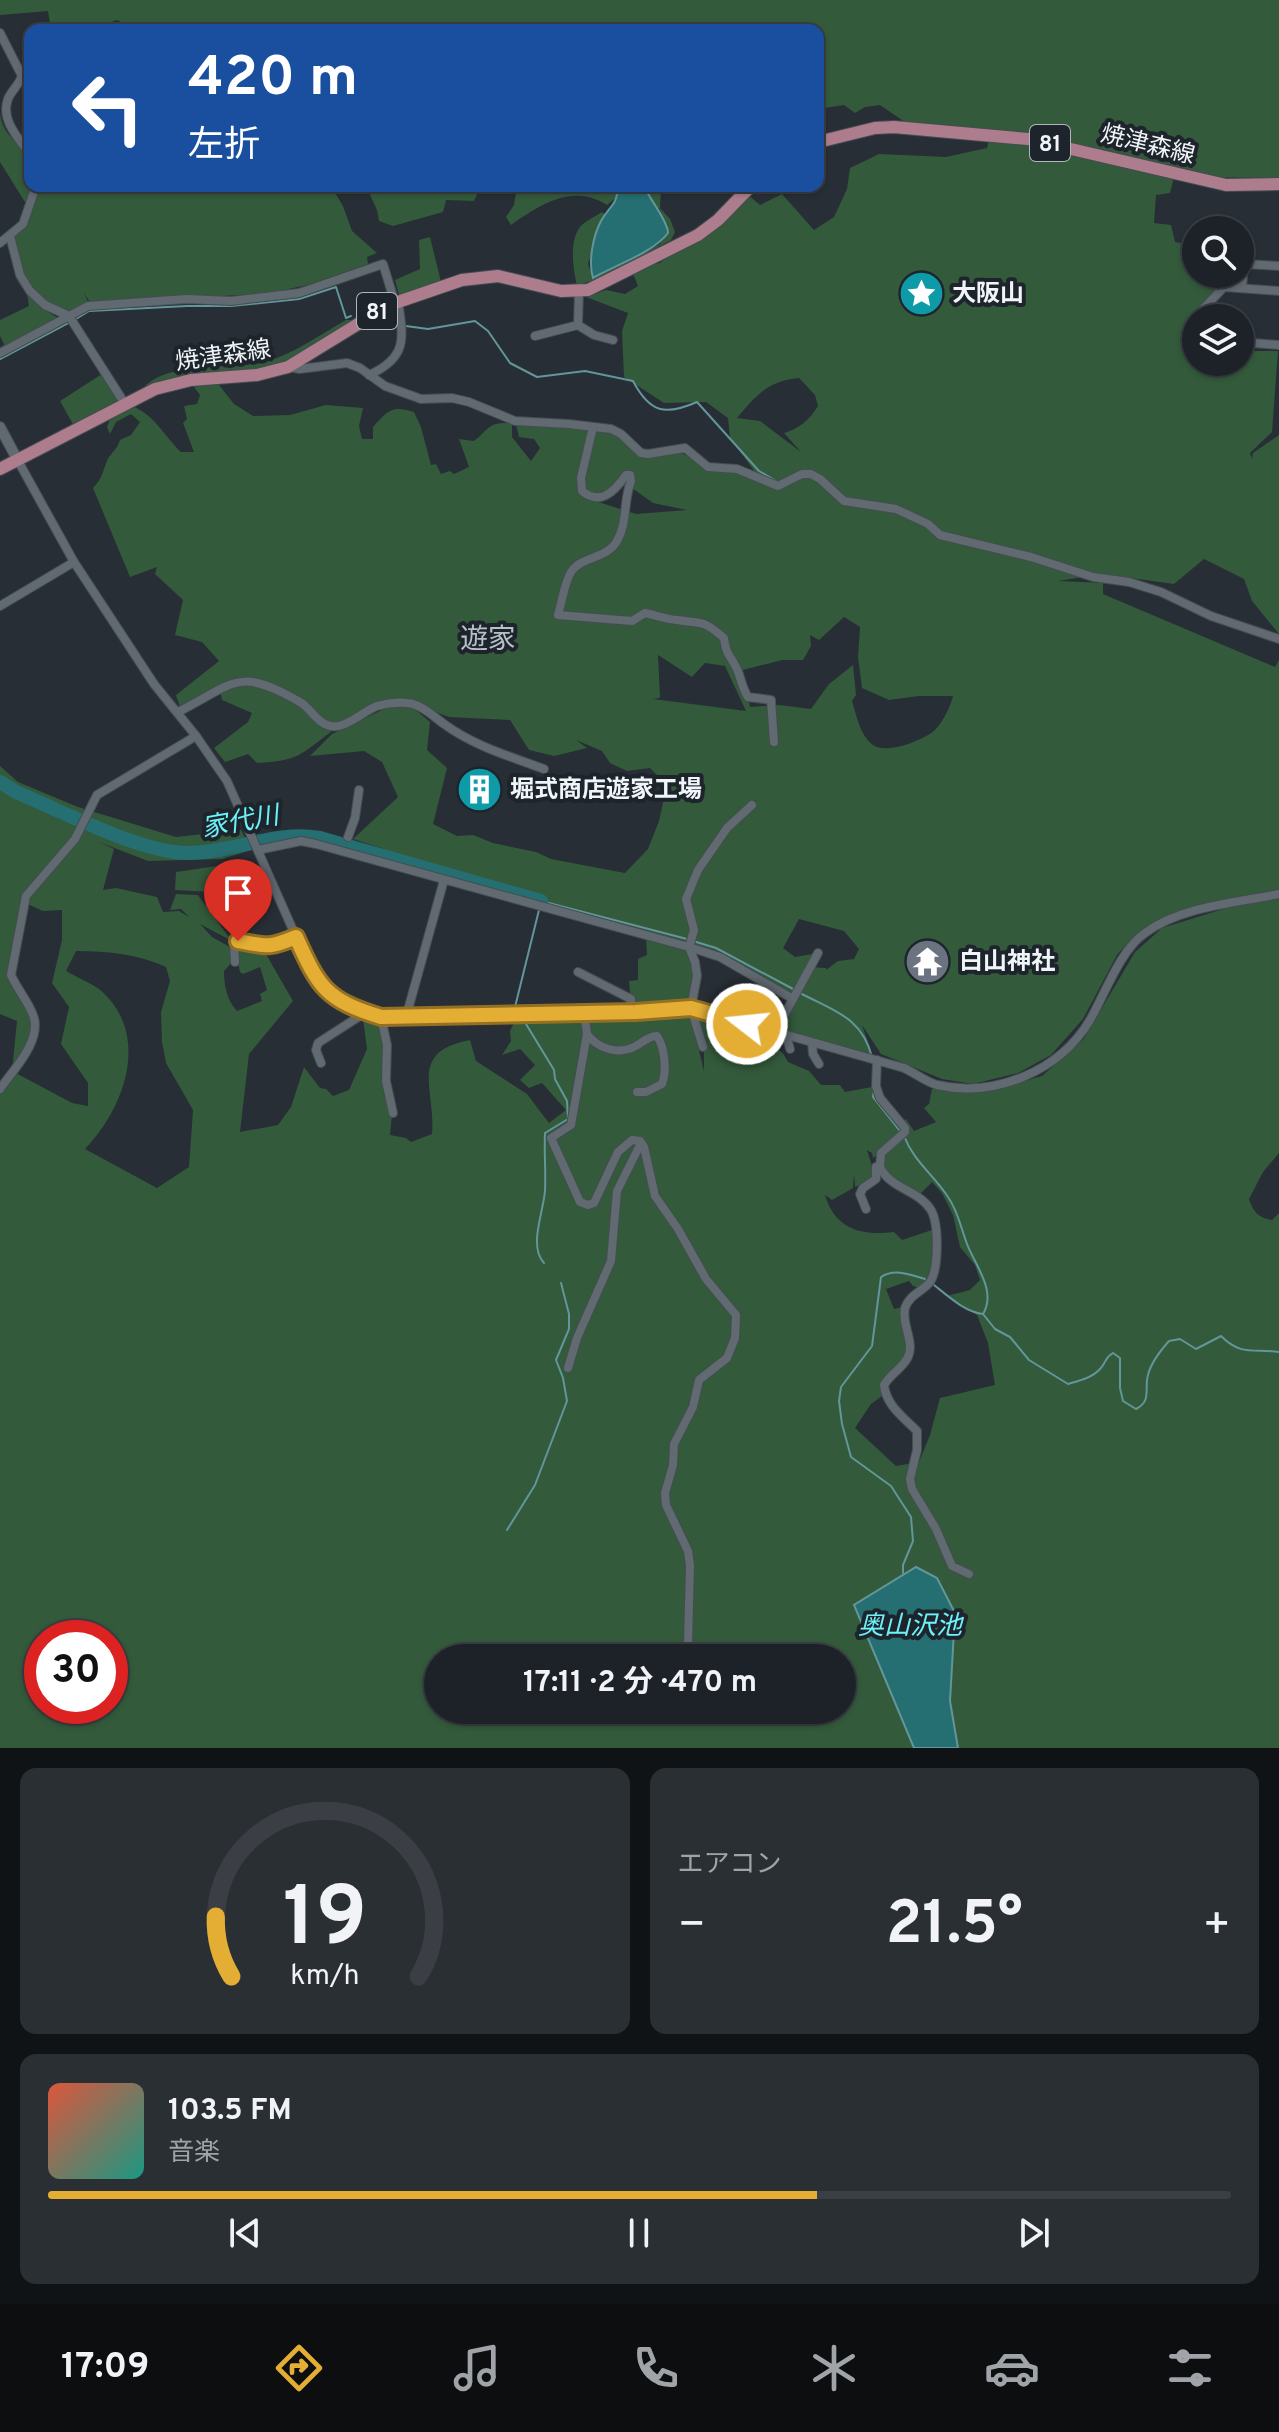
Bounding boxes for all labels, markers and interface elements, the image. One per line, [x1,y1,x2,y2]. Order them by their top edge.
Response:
text: 420 m [188,45,358,115]
icon: left [56,56,160,160]
street label: 焼津森線 [1097,120,1198,172]
text: 左折 [188,124,260,170]
road number: 81 [1030,125,1070,161]
map controls [1182,216,1254,376]
button: search [1182,216,1254,288]
place icon: 大阪山 [897,269,945,317]
place label: 大阪山 [952,280,1024,310]
road number: 81 [357,293,397,329]
button: layers [1182,304,1254,376]
street label: 焼津森線 [174,335,273,379]
district label: 遊家 [460,623,516,659]
building icon: 堀式商店遊家工場 [455,765,503,813]
place label: 堀式商店遊家工場 [510,776,702,806]
water label: 家代川 [199,800,285,846]
pin [204,859,272,941]
icon: arrive [216,871,260,915]
temple icon: 白山神社 [904,937,952,985]
place label: 白山神社 [959,948,1055,978]
position arrow [705,982,789,1066]
water label: 奥山沢池 [858,1611,965,1644]
speed limit sign: 30 [24,1620,128,1724]
text: 17:11 · 2 分 · 470 m [523,1665,757,1702]
text: エアコン [678,1849,782,1882]
text: 19 [283,1870,367,1975]
text: 21.5° [886,1889,1023,1965]
text: − [678,1899,706,1955]
text: + [1203,1899,1231,1955]
text: km/h [290,1959,359,1995]
text: 103.5 FM [168,2093,292,2130]
text: 音楽 [168,2137,220,2170]
icon: previous [223,2211,267,2255]
icon: pause [617,2211,661,2255]
icon: next [1012,2211,1056,2255]
icon: directions [271,2340,327,2396]
icon: music [449,2340,505,2396]
icon: phone [628,2340,684,2396]
icon: climate [806,2340,862,2396]
icon: car [984,2340,1040,2396]
icon: filters [1162,2340,1218,2396]
text: 17:09 [61,2345,149,2391]

